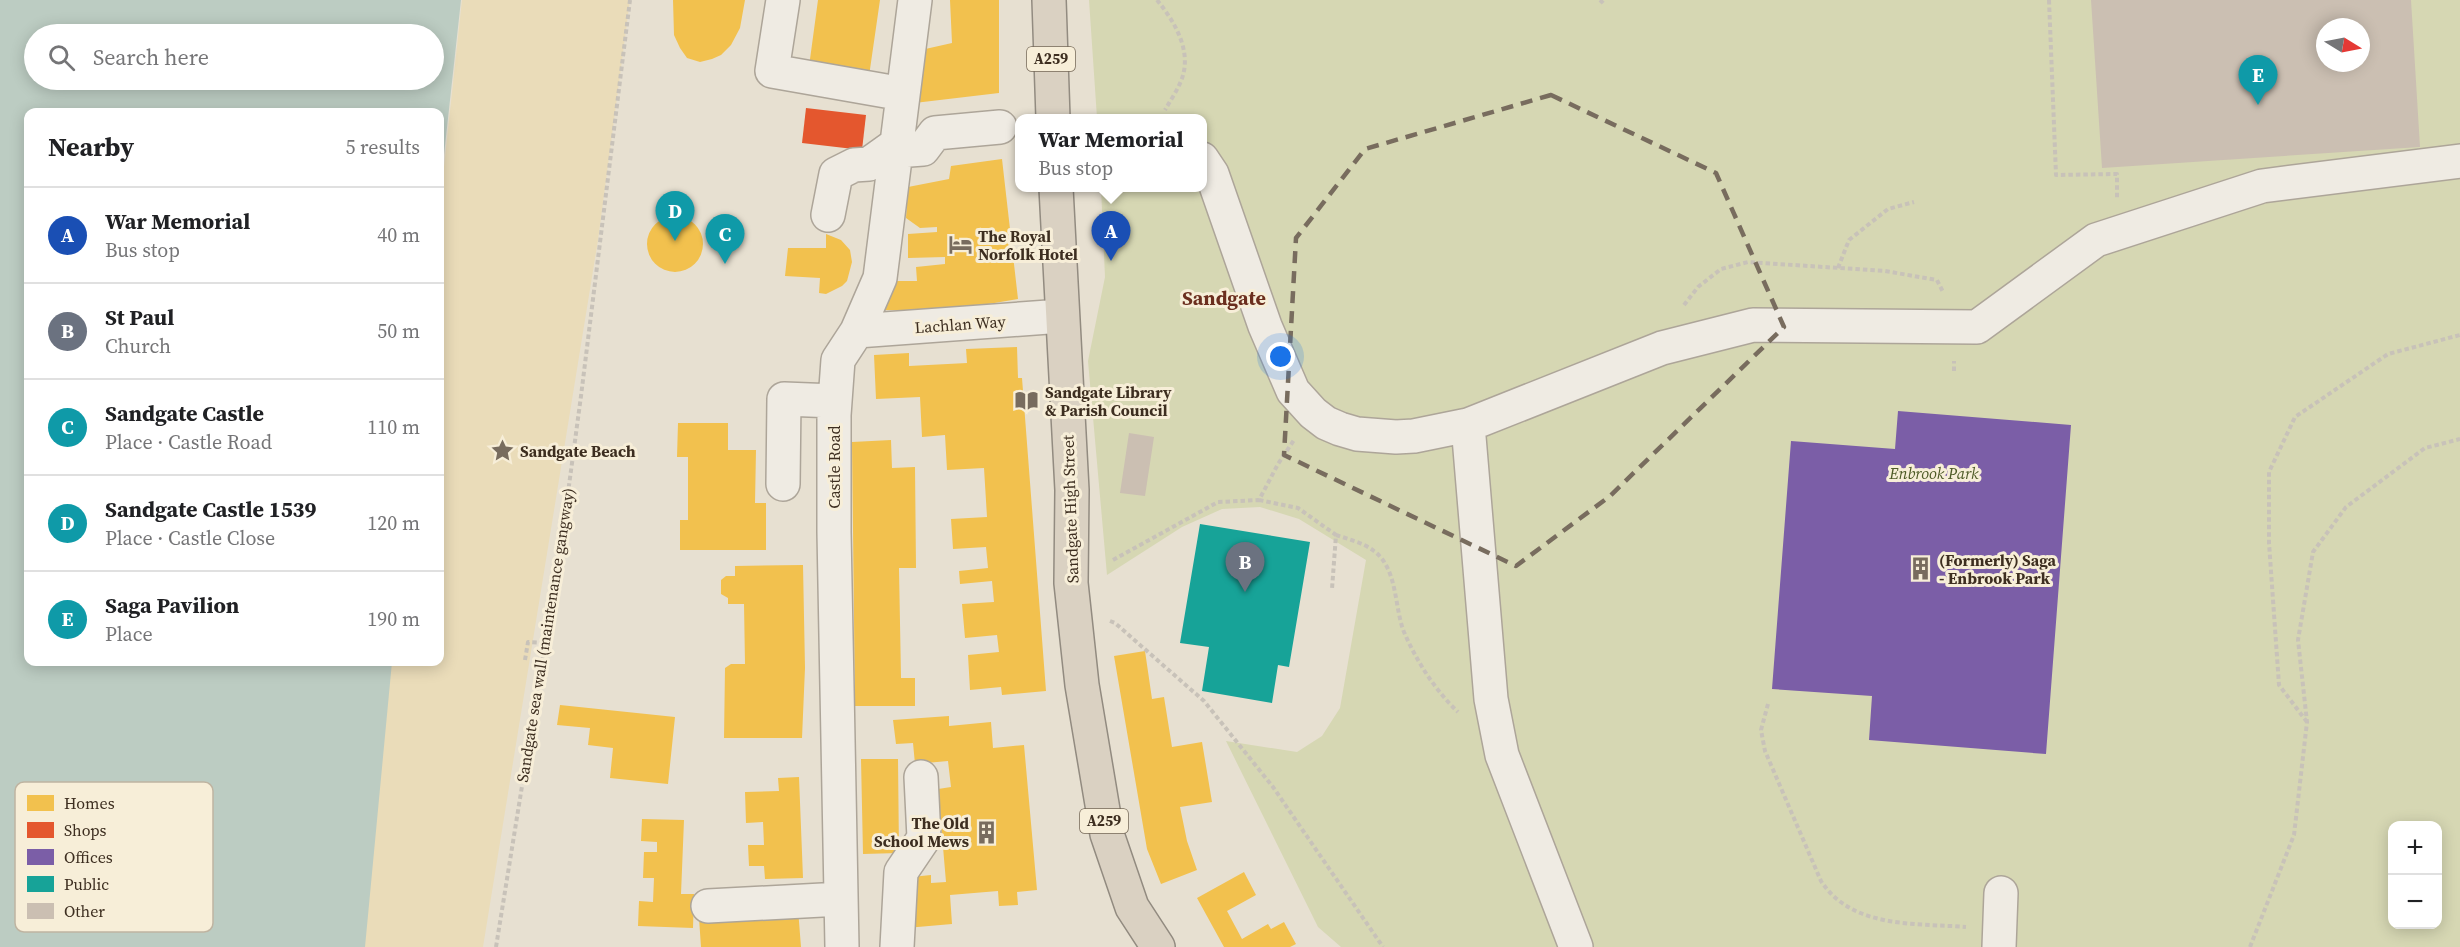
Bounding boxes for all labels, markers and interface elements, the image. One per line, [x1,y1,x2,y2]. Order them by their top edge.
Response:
north arrow [2316,18,2370,72]
search box [24,24,444,90]
icon: search [45,41,78,74]
text: Search here [93,42,209,72]
road number: A259 [1027,47,1075,71]
pin: E [2238,56,2278,105]
popup [1015,114,1207,192]
text: War Memorial [1038,124,1184,154]
text: Nearby [48,129,134,165]
text: 5 results [345,133,420,161]
text: Bus stop [1038,154,1113,182]
pin: D [656,192,694,241]
text: War Memorial [105,206,250,236]
pin: A [1092,212,1130,261]
pin: C [706,214,744,264]
text: A [61,221,74,249]
text: 40 m [377,221,420,249]
place label: The Royal Norfolk Hotel [978,225,1078,265]
hotel icon: The Royal Norfolk Hotel [947,232,973,258]
text: Bus stop [105,236,180,264]
district label: Sandgate [1182,284,1266,312]
text: St Paul [105,302,174,332]
street label: Lachlan Way [914,310,1007,338]
text: B [61,317,74,345]
text: 50 m [377,317,420,345]
text: Church [105,332,171,360]
your location [1266,342,1295,371]
place label: Sandgate Library & Parish Council [1045,381,1172,421]
library icon: Sandgate Library & Parish Council [1014,388,1040,414]
text: Sandgate Castle [105,398,264,428]
text: C [61,413,74,441]
text: 110 m [367,413,420,441]
street label: Castle Road [823,425,845,509]
text: Place · Castle Road [105,428,272,456]
street label: Sandgate High Street [1056,434,1084,583]
place icon: Sandgate Beach [489,438,515,464]
place label: Sandgate Beach [520,440,636,462]
park label: Enbrook Park [1888,462,1979,484]
street label: Sandgate sea wall (maintenance gangway) [511,486,579,784]
text: Sandgate Castle 1539 [105,494,316,524]
text: D [60,509,75,537]
text: 120 m [367,509,420,537]
text: Place · Castle Close [105,524,275,552]
pin: B [1226,542,1264,592]
place label: (Formerly) Saga - Enbrook Park [1939,549,2057,589]
building icon: (Formerly) Saga - Enbrook Park [1908,556,1934,582]
text: Saga Pavilion [105,590,239,620]
text: E [62,605,73,633]
text: 190 m [367,605,420,633]
text: Place [105,620,153,648]
legend [15,782,213,932]
text: Homes [64,792,115,814]
road number: A259 [1080,809,1128,833]
place label: The Old School Mews [874,812,969,852]
text: Shops [64,819,107,841]
building icon: The Old School Mews [974,819,1000,845]
map controls [2388,821,2442,929]
button: + [2388,821,2442,875]
text: Offices [64,846,113,868]
text: Public [64,873,109,895]
button: − [2388,875,2442,929]
text: Other [64,900,105,922]

